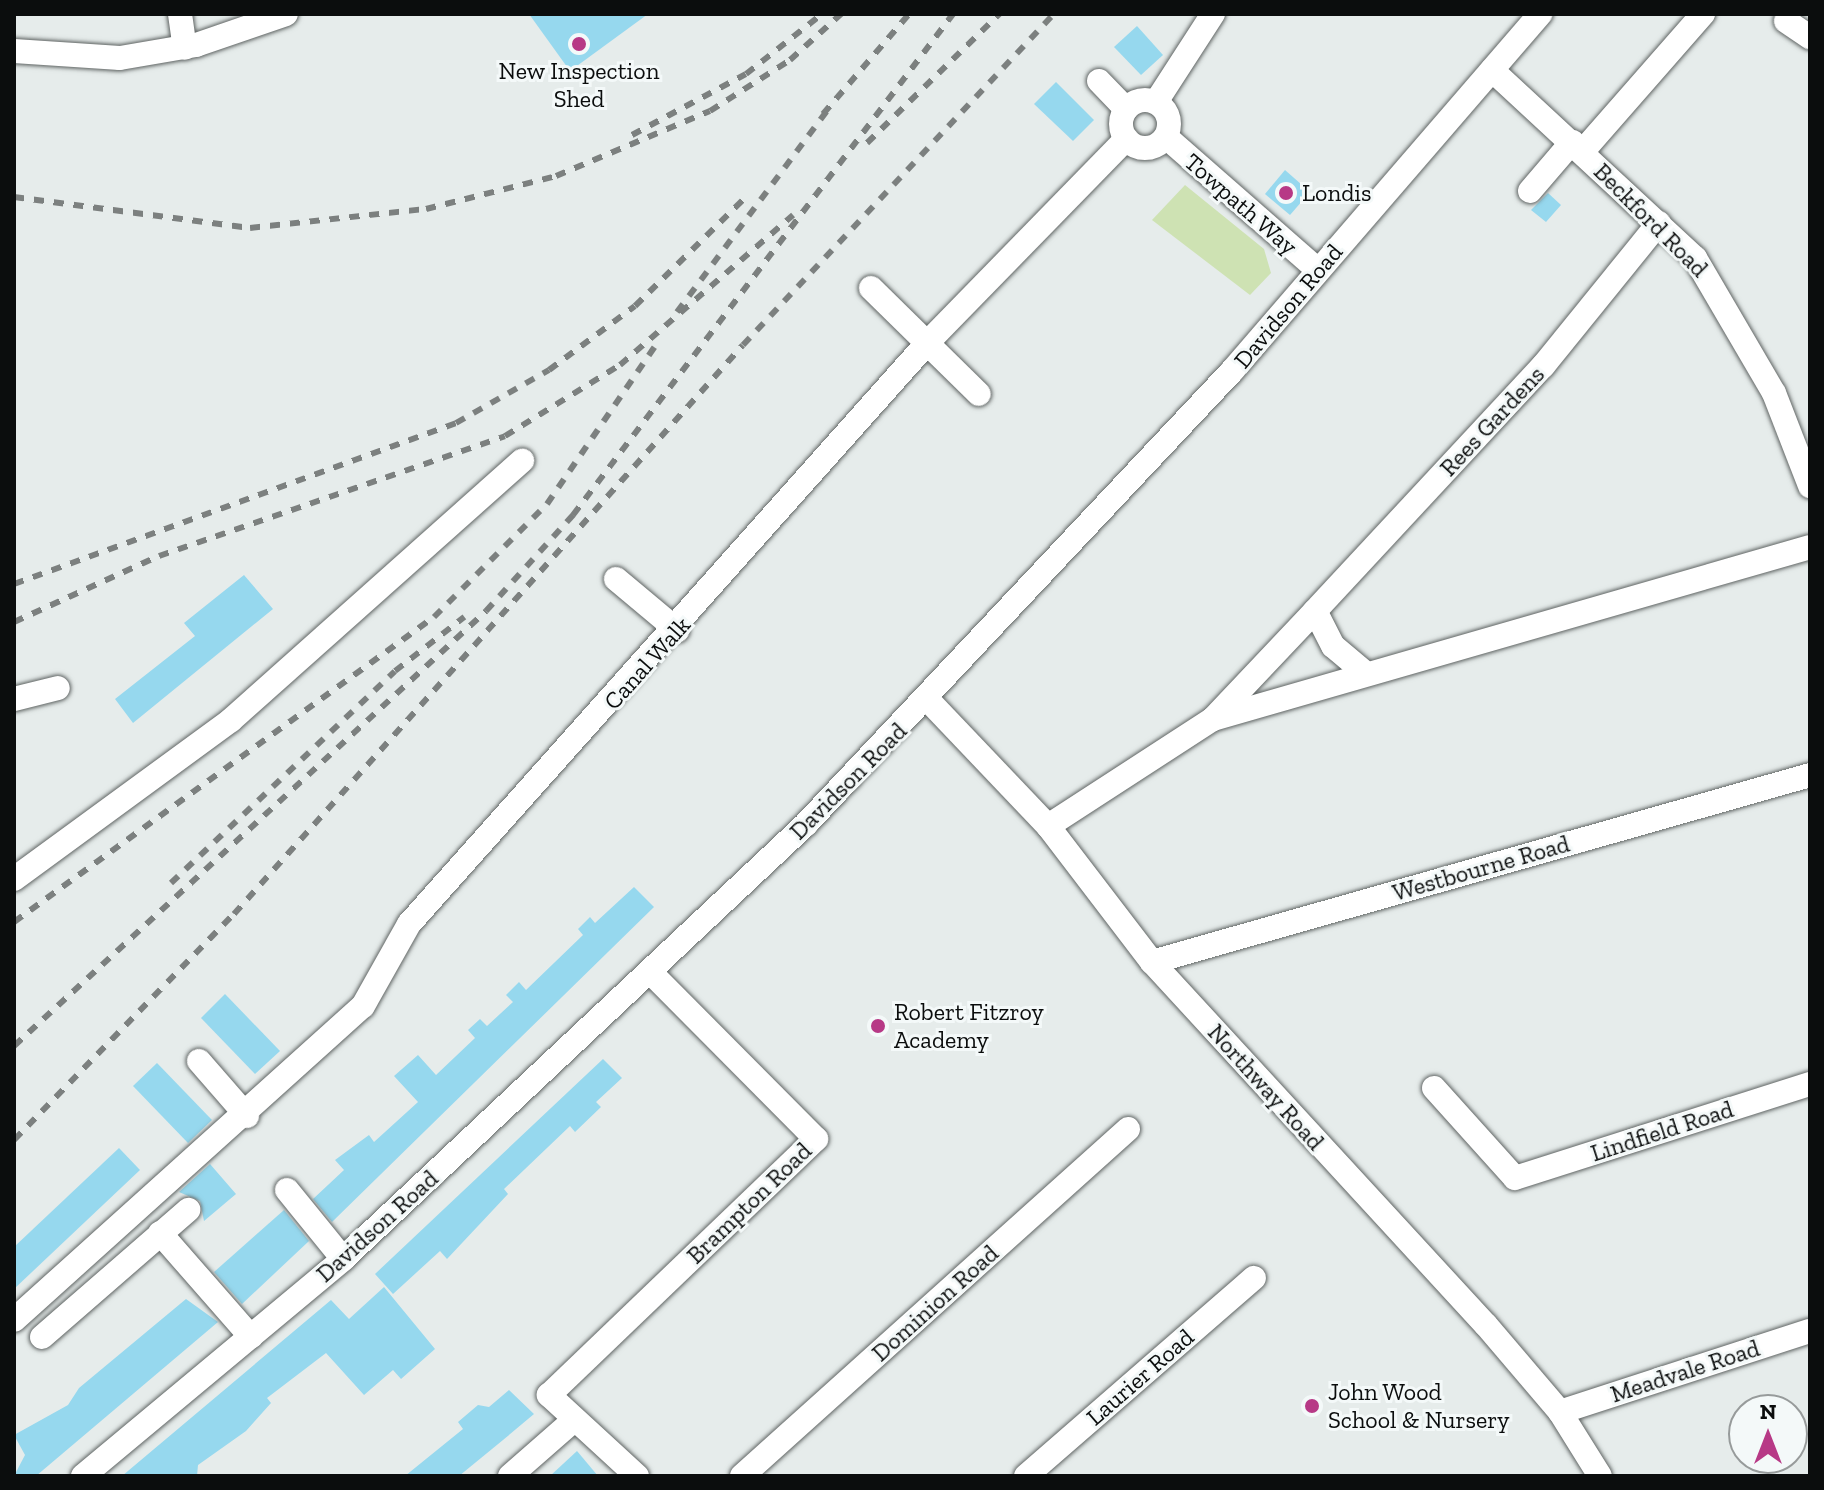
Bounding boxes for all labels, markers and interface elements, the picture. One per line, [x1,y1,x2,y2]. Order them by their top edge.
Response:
marker: New Inspection Shed [570,35,588,53]
place label: New Inspection Shed [498,57,660,113]
street label: Towpath Way [1178,147,1304,261]
street label: Beckford Road [1588,157,1714,283]
place label: Londis [1302,179,1372,207]
marker: Londis [1277,184,1295,202]
street label: Davidson Road [1228,238,1348,374]
street label: Rees Gardens [1434,360,1550,482]
street label: Canal Walk [597,610,697,716]
street label: Davidson Road [784,717,912,845]
street label: Westbourne Road [1389,829,1573,907]
place label: Robert Fitzroy Academy [894,998,1044,1054]
marker: Robert Fitzroy Academy [869,1017,887,1035]
street label: Northway Road [1202,1018,1330,1156]
street label: Lindfield Road [1587,1094,1737,1168]
street label: Brampton Road [681,1136,817,1270]
street label: Davidson Road [310,1164,444,1288]
street label: Dominion Road [866,1239,1004,1367]
street label: Laurier Road [1080,1322,1200,1432]
street label: Meadvale Road [1607,1333,1763,1409]
place label: John Wood School & Nursery [1328,1378,1510,1434]
north arrow [1728,1394,1808,1474]
marker: John Wood School & Nursery [1303,1397,1321,1415]
text: N [1760,1398,1776,1425]

